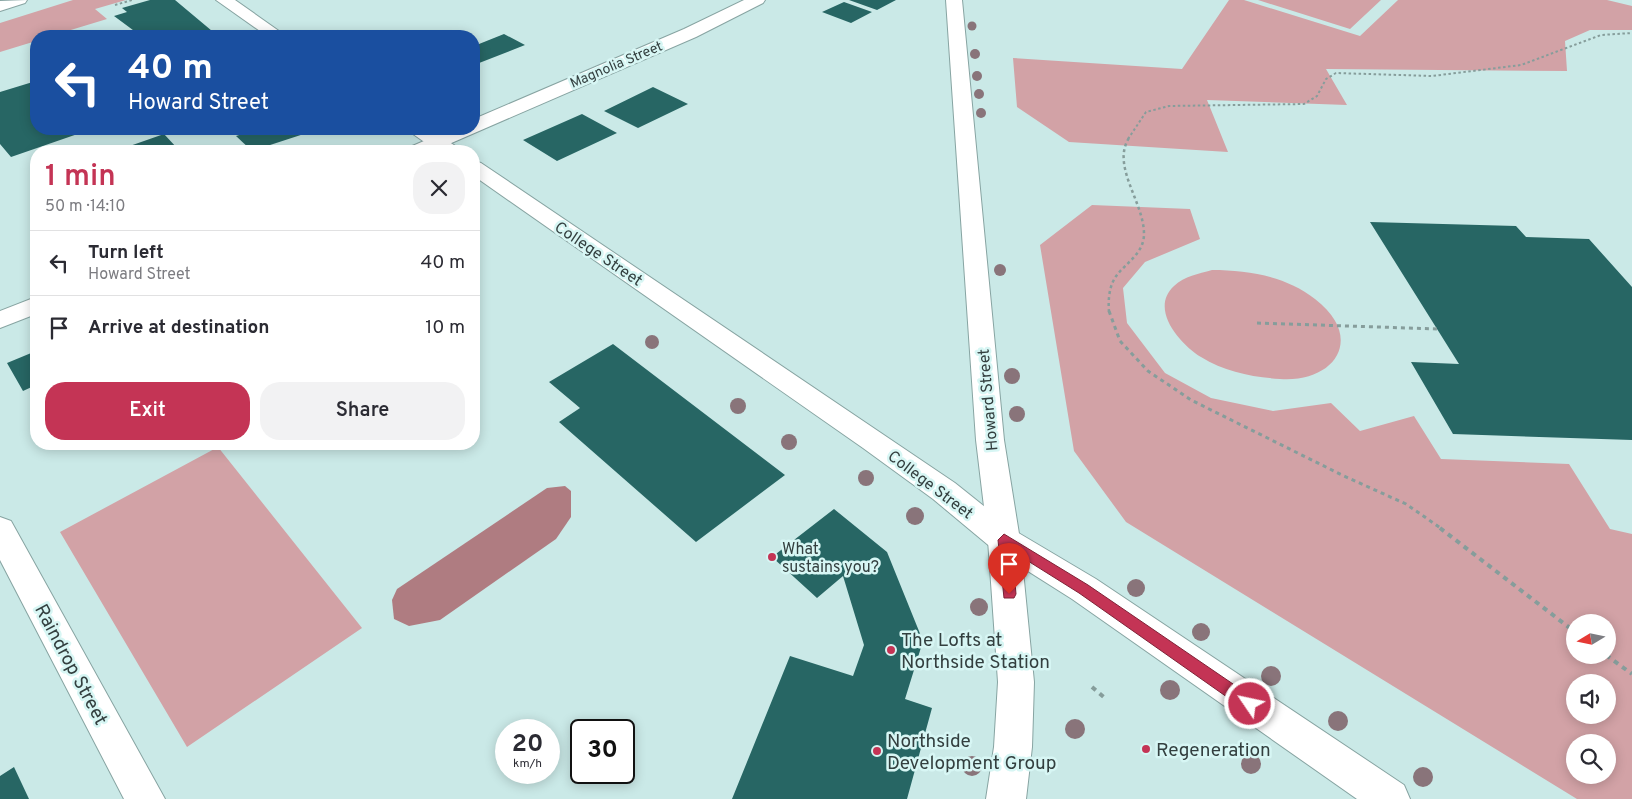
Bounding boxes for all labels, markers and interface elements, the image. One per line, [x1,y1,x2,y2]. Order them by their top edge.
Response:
street label: Magnolia Street [568,38,665,92]
text: 40 m [128,47,213,91]
icon: left [45,50,110,115]
text: Howard Street [128,90,269,117]
text: 1 min [45,159,116,196]
button: close [413,162,465,214]
text: 50 m · 14:10 [45,197,125,217]
street label: College Street [550,218,646,291]
text: Turn left [88,241,164,265]
icon: left [45,249,73,277]
text: 40 m [420,251,465,275]
text: Howard Street [88,265,191,285]
icon: arrive [45,314,73,342]
text: Arrive at destination [88,316,269,340]
text: 10 m [425,316,465,340]
street label: Howard Street [975,348,1003,452]
button: Exit [45,382,250,440]
button: Share [260,382,465,440]
street label: College Street [883,447,977,524]
place label: What sustains you? [782,540,879,578]
pin [988,543,1030,594]
icon: arrive [995,550,1023,578]
marker: What sustains you? [766,551,778,563]
street label: Raindrop Street [28,600,112,730]
north arrow [1566,614,1616,664]
map controls [1566,614,1616,784]
place label: The Lofts at Northside Station [901,629,1050,675]
marker: The Lofts at Northside Station [885,644,897,656]
button: sound [1566,674,1616,724]
position arrow [1223,677,1275,729]
speed limit sign: 30 [570,719,635,784]
text: 20 [512,729,543,761]
place label: Northside Development Group [887,730,1057,776]
button: search [1566,734,1616,784]
place label: Regeneration [1156,739,1271,763]
marker: Regeneration [1140,743,1152,755]
marker: Northside Development Group [871,745,883,757]
text: km/h [513,756,542,772]

